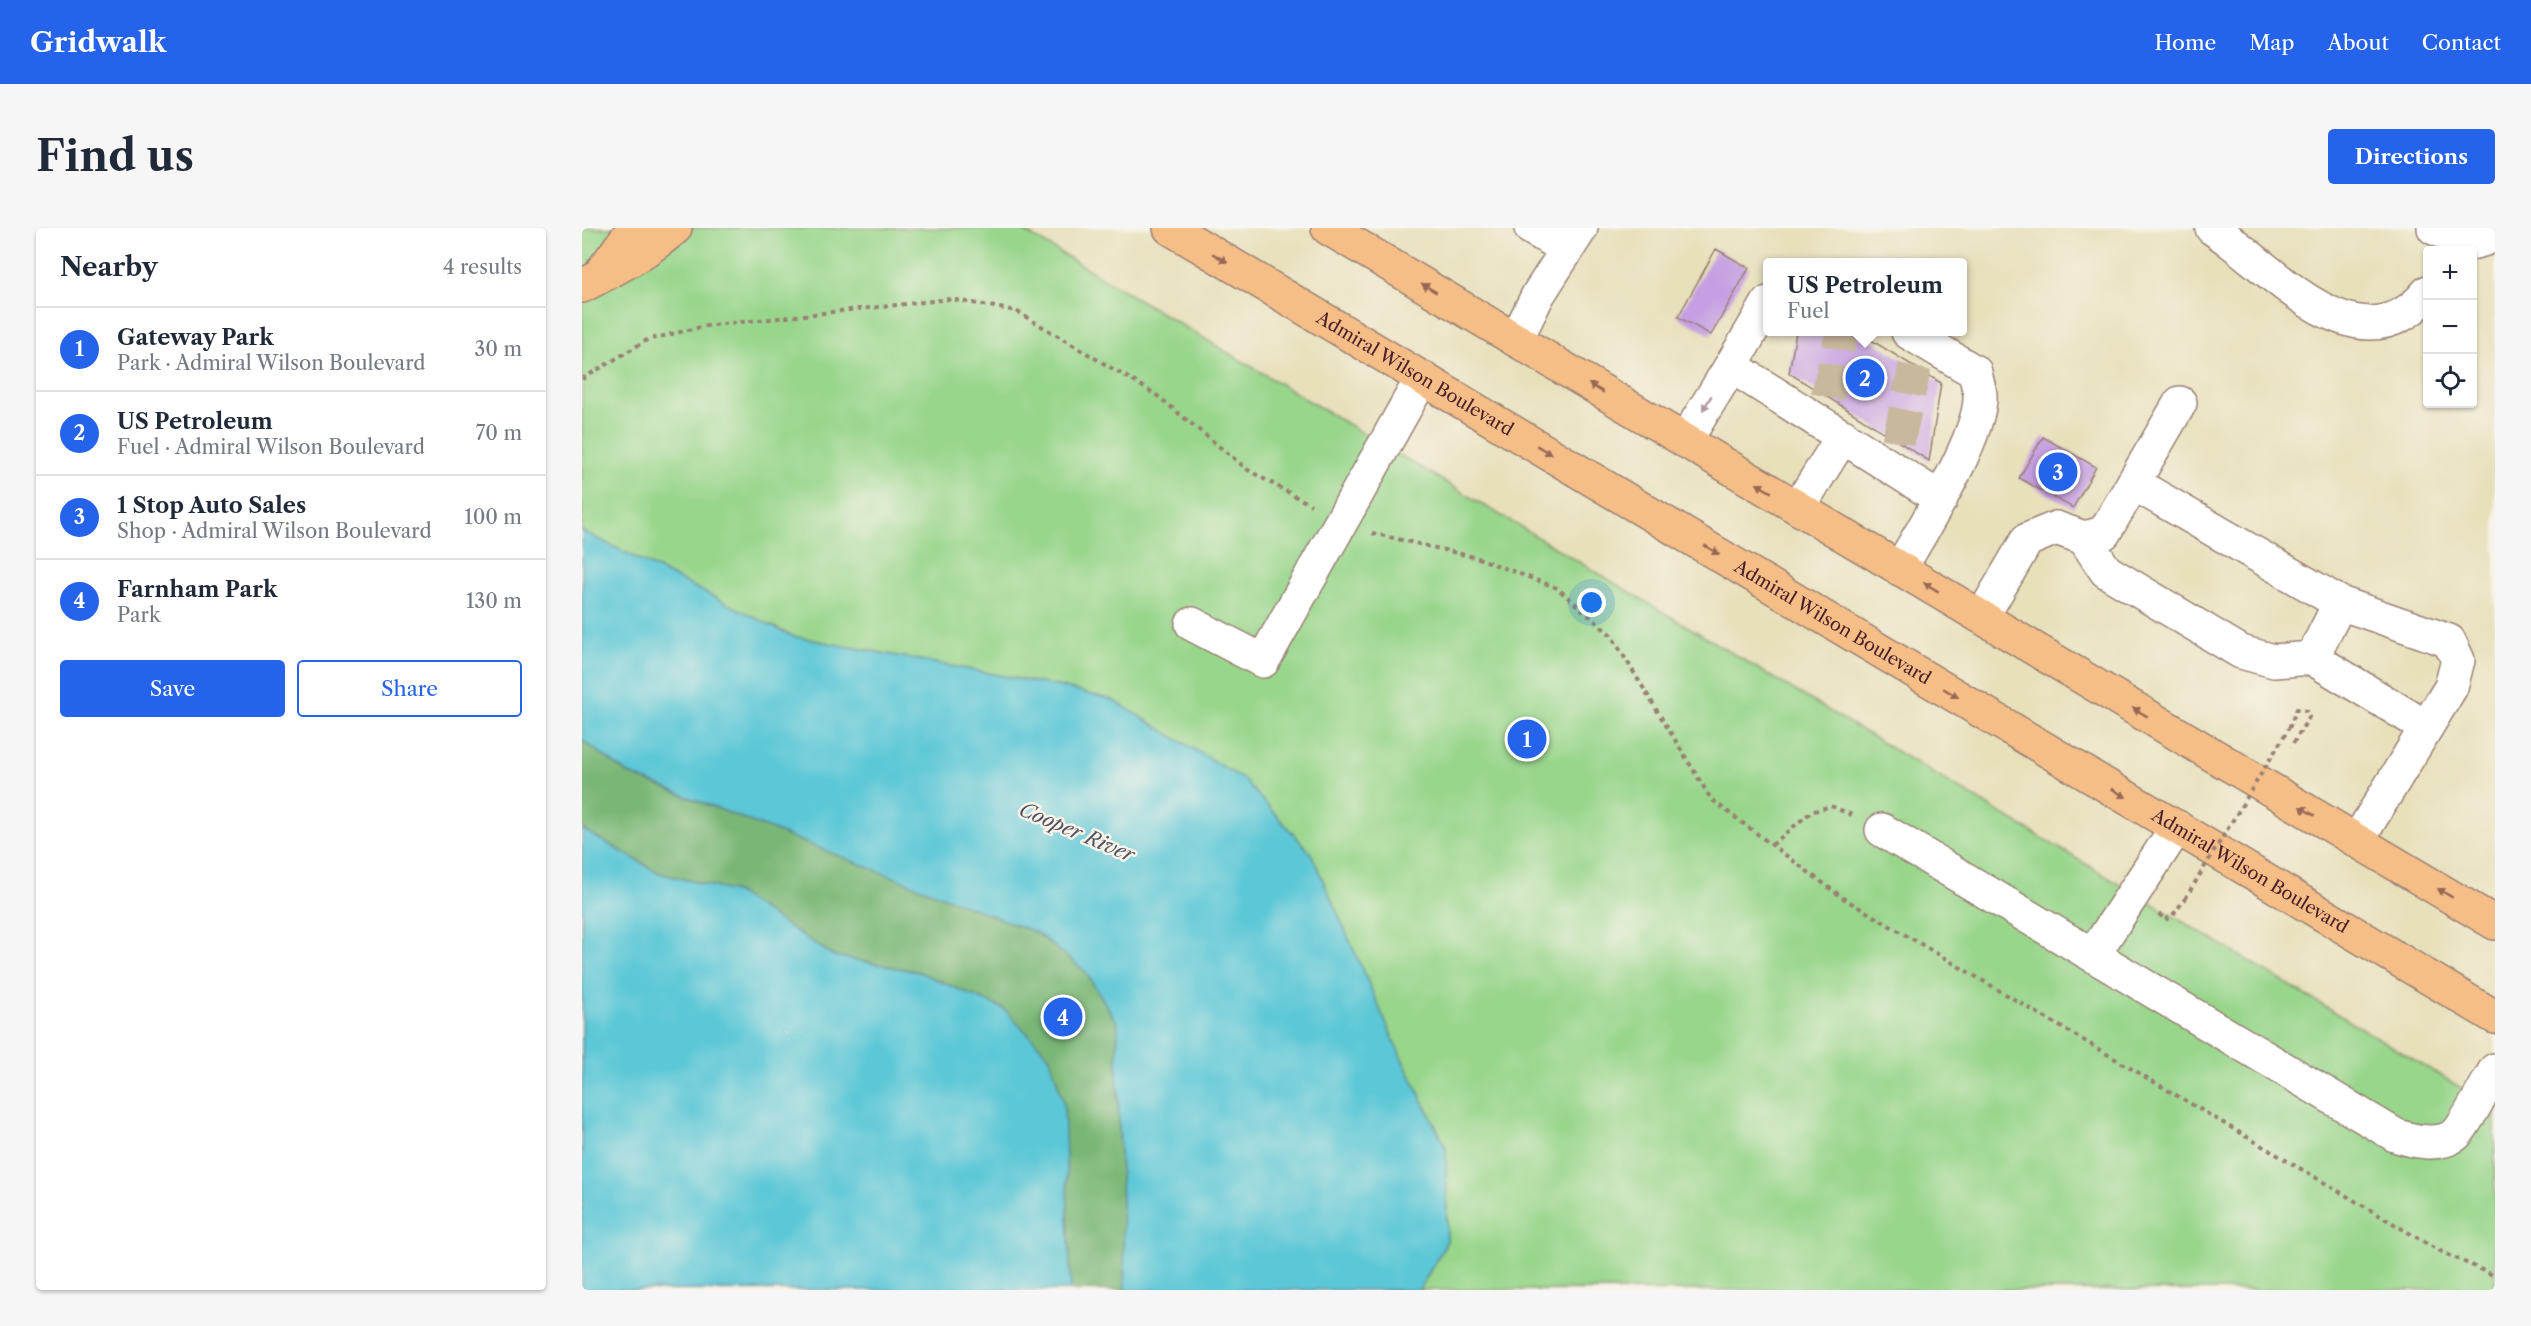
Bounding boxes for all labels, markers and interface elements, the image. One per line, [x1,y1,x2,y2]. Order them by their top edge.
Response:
text: Gridwalk [30,25,166,59]
text: Home [2155,30,2216,55]
text: Map [2249,30,2294,55]
text: About [2327,30,2389,55]
text: Contact [2422,30,2501,55]
button: Directions [2328,129,2495,184]
text: Find us [36,130,194,182]
map controls [2423,246,2477,408]
button: + [2423,246,2477,300]
text: Nearby [60,251,158,283]
one-way arrow [1212,253,1229,263]
text: 4 results [443,255,522,279]
popup [1763,258,1967,336]
text: US Petroleum [1787,272,1943,299]
one-way arrow [1420,283,1437,293]
text: Fuel [1787,299,1830,323]
button: − [2423,300,2477,354]
street label: Admiral Wilson Boulevard [1312,306,1517,441]
text: Gateway Park [117,324,274,351]
text: 1 [75,337,84,361]
text: 30 m [474,337,522,361]
text: Park · Admiral Wilson Boulevard [117,351,426,375]
button: locate [2423,354,2477,408]
pin: 2 [1846,356,1884,400]
one-way arrow [1588,382,1604,393]
one-way arrow [1702,395,1713,411]
text: US Petroleum [117,408,273,435]
text: 2 [74,421,85,445]
text: 70 m [476,421,522,445]
text: Fuel · Admiral Wilson Boulevard [117,435,425,459]
one-way arrow [1536,445,1552,456]
pin: 3 [2038,450,2078,494]
one-way arrow [1756,482,1772,493]
text: 1 Stop Auto Sales [117,492,306,519]
text: 3 [74,505,85,529]
text: 100 m [464,505,522,529]
text: Shop · Admiral Wilson Boulevard [117,519,432,543]
one-way arrow [1704,545,1720,556]
street label: Admiral Wilson Boulevard [1729,555,1935,690]
text: Farnham Park [117,576,277,603]
one-way arrow [1923,582,1939,593]
your location [1577,588,1606,617]
text: 4 [74,589,85,613]
text: 130 m [466,589,522,613]
text: Park [117,603,160,627]
button: Save [60,660,285,717]
button: Share [297,660,522,717]
one-way arrow [1943,688,1960,698]
one-way arrow [2132,706,2148,717]
pin: 1 [1508,716,1546,762]
one-way arrow [2111,787,2127,798]
water label: Cooper River [1016,797,1140,868]
street label: Admiral Wilson Boulevard [2147,804,2352,938]
one-way arrow [2299,806,2315,817]
one-way arrow [2437,888,2453,899]
pin: 4 [1044,994,1082,1040]

